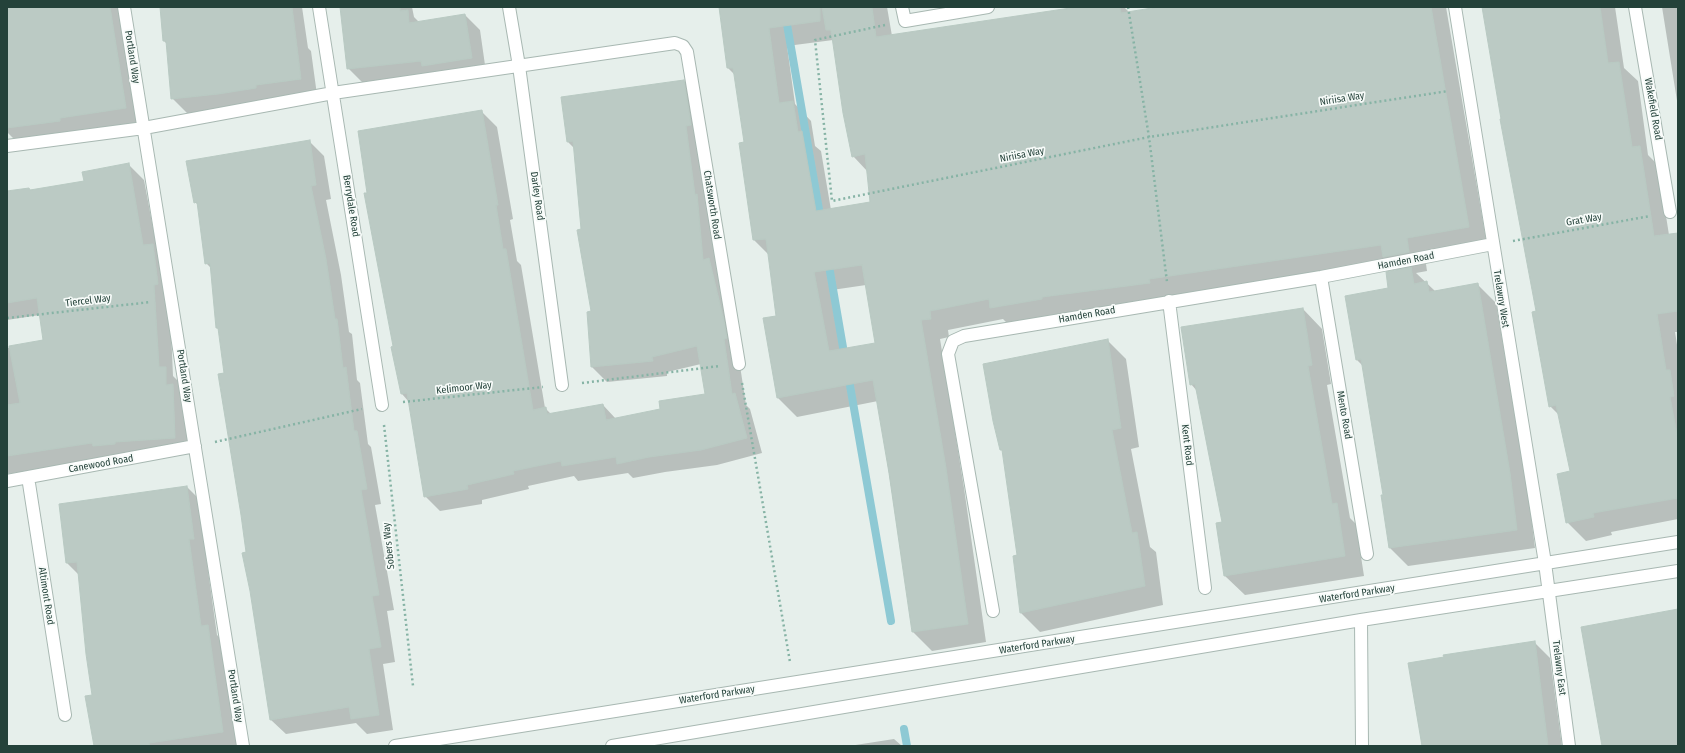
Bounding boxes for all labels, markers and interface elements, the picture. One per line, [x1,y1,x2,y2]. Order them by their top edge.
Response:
street label: Portland Way [122,30,142,84]
street label: Wakefield Road [1642,77,1664,141]
street label: Niriisa Way [1319,90,1365,108]
street label: Niriisa Way [999,145,1045,165]
street label: Chatsworth Road [701,170,723,240]
street label: Darley Road [528,171,546,221]
street label: Berrydale Road [340,174,362,238]
street label: Grat Way [1565,211,1603,229]
street label: Hamden Road [1377,250,1435,272]
street label: Trelawny West [1491,269,1511,329]
street label: Tiercel Way [65,292,111,310]
street label: Hamden Road [1058,304,1116,326]
street label: Portland Way [174,349,194,403]
street label: Kelimoor Way [436,379,492,397]
street label: Mento Road [1334,390,1354,440]
street label: Kent Road [1179,424,1195,466]
street label: Canewood Road [68,452,134,476]
street label: Sobers Way [381,522,397,570]
street label: Altimont Road [36,566,56,626]
street label: Waterford Parkway [1318,582,1396,606]
street label: Waterford Parkway [998,633,1076,657]
street label: Trelawny East [1550,640,1568,696]
street label: Portland Way [225,669,245,723]
street label: Waterford Parkway [678,683,756,707]

